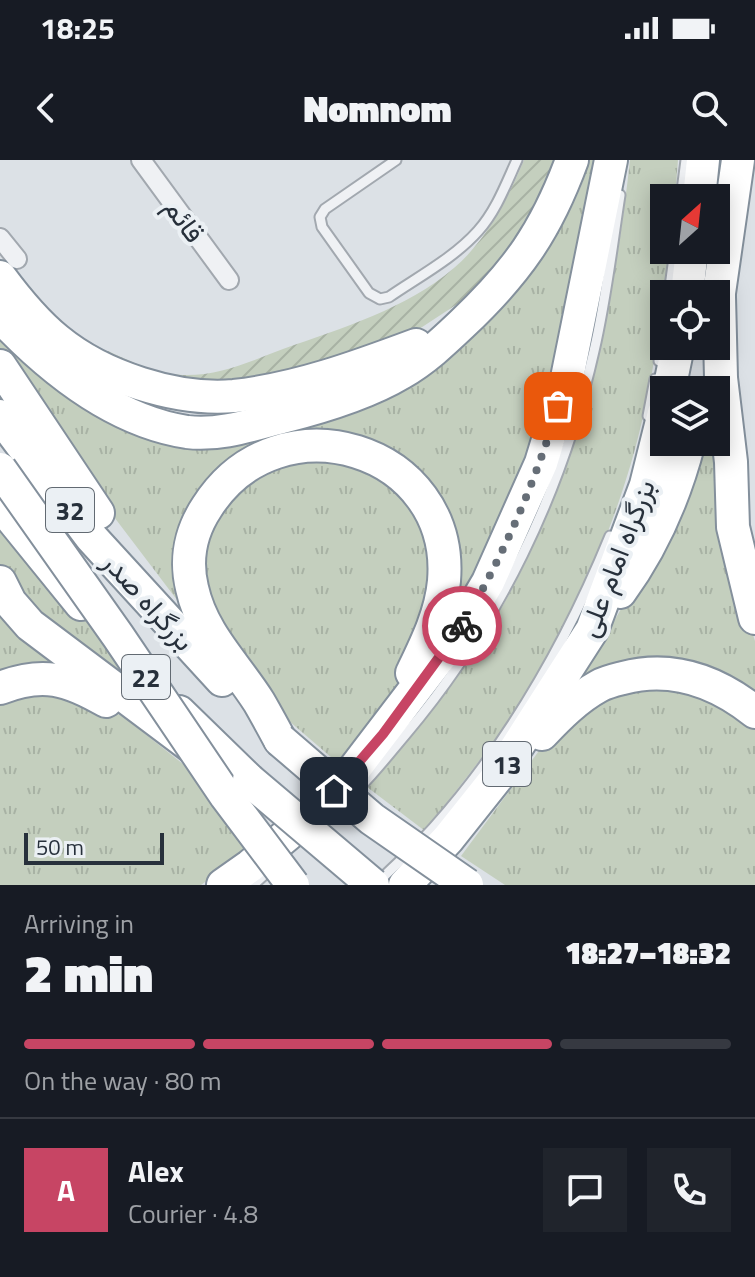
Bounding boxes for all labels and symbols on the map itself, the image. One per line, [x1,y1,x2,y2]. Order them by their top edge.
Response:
north arrow [650,184,730,264]
street label: قائم [154,189,216,251]
pin [524,372,592,440]
street label: بزرگراه امام علی [566,473,666,643]
road number: 32 [46,488,94,532]
street label: بزرگراه صدر [92,541,205,660]
courier [422,586,502,666]
road number: 22 [122,655,170,699]
road number: 13 [483,742,531,786]
pin [300,757,368,825]
scale bar [24,829,164,865]

